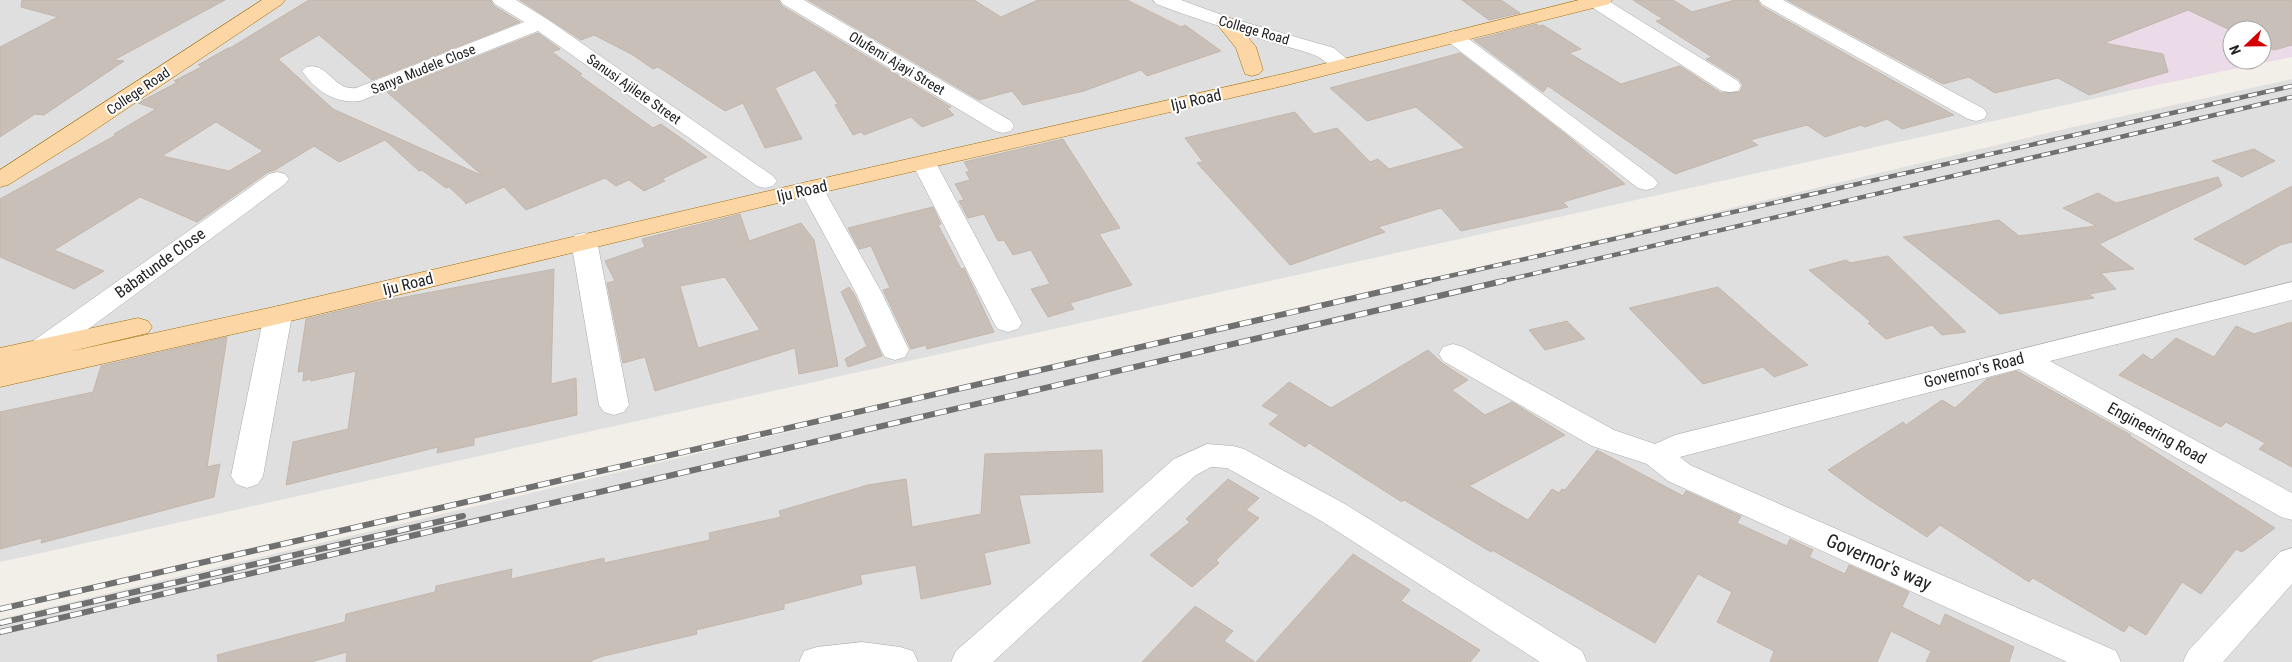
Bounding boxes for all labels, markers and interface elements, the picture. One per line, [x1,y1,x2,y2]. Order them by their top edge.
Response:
street label: College Road [1217,12,1291,48]
north arrow [2222,20,2272,70]
street label: Olufemi Ajayi Street [846,28,948,98]
street label: Sanya Mudele Close [368,41,478,97]
text: N [2226,43,2244,57]
street label: Sanusi Ajilete Street [584,51,684,127]
street label: College Road [103,64,173,118]
street label: Iju Road [1169,85,1223,115]
street label: Iju Road [775,176,829,206]
street label: Babatunde Close [111,224,209,302]
street label: Iju Road [381,269,435,299]
street label: Governor's Road [1922,348,2026,392]
street label: Engineering Road [2104,398,2210,468]
street label: Governor's way [1823,529,1935,595]

